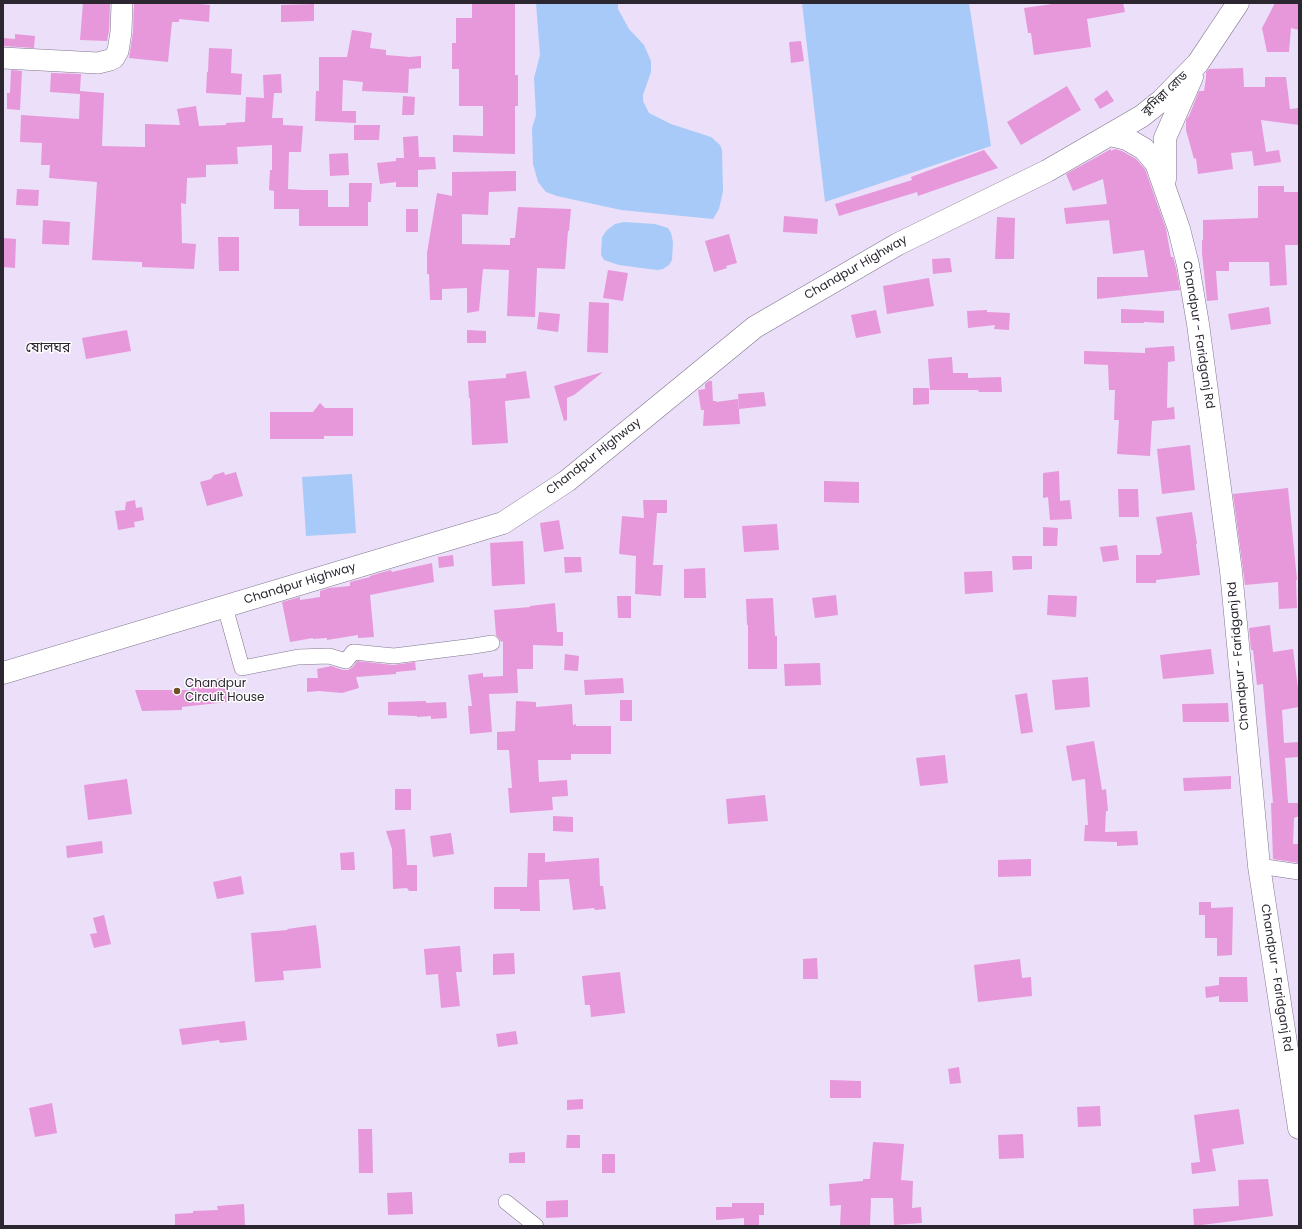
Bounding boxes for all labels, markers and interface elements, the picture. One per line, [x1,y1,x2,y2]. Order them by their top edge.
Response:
street label: কুমিল্লা রোড [1139,69,1191,119]
street label: Chandpur Highway [802,233,910,303]
street label: Chandpur - Faridganj Rd [1179,260,1217,410]
district label: ষোলঘর [26,340,70,356]
street label: Chandpur Highway [544,416,644,498]
street label: Chandpur Highway [242,560,358,608]
street label: Chandpur - Faridganj Rd [1225,581,1253,731]
place label: Chandpur Circuit House [185,677,265,705]
marker: Chandpur Circuit House [172,686,182,696]
street label: Chandpur - Faridganj Rd [1257,903,1295,1053]

